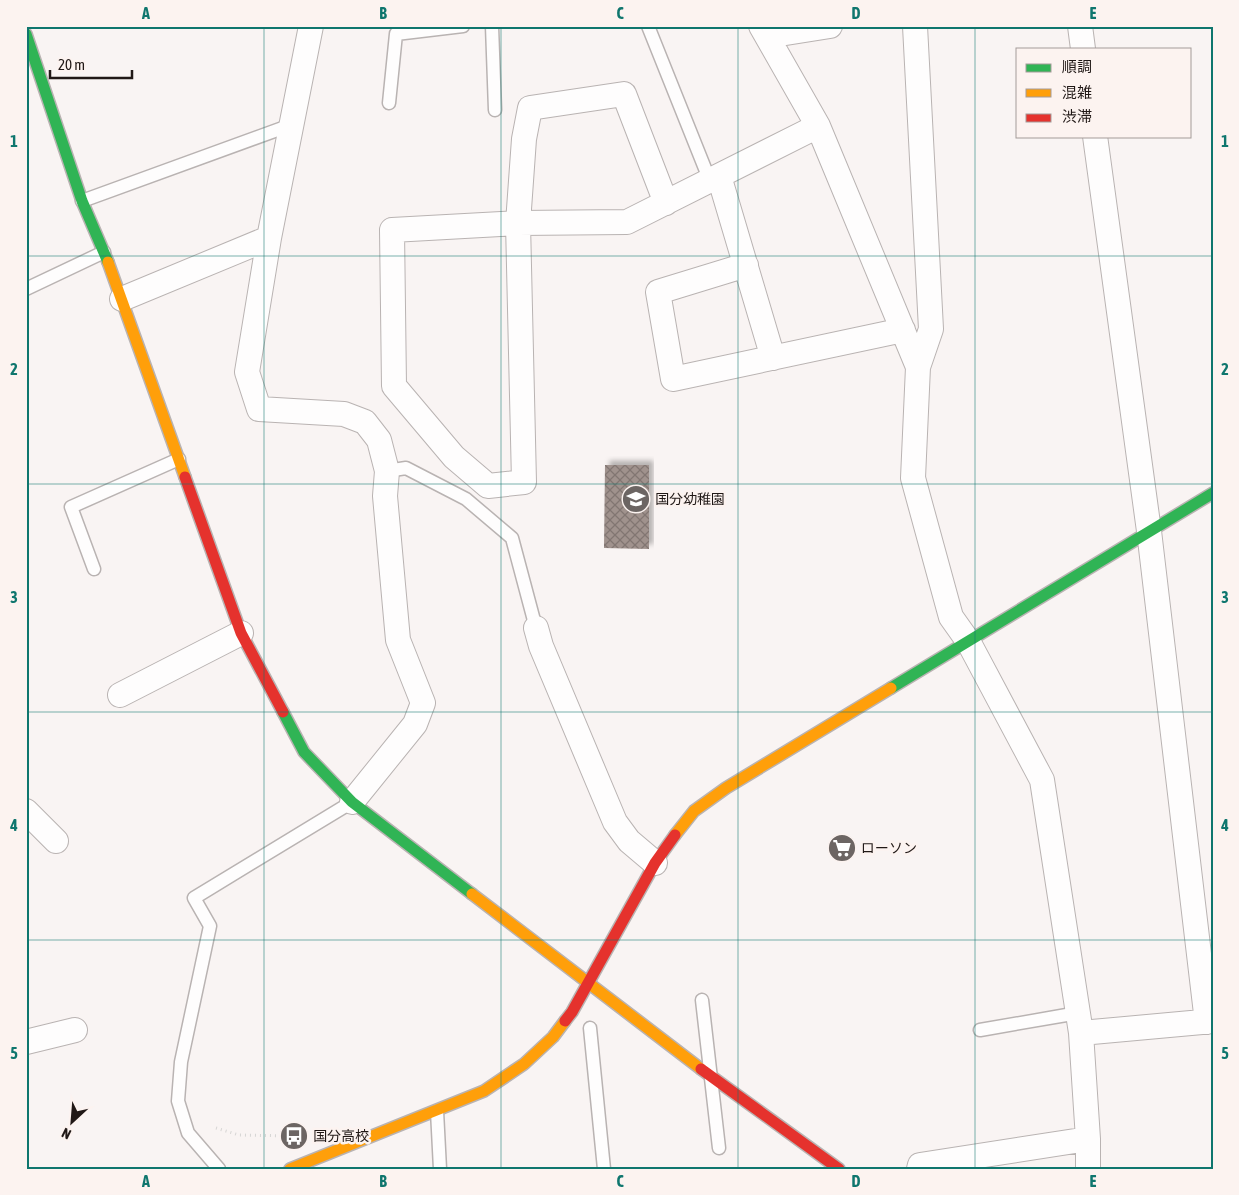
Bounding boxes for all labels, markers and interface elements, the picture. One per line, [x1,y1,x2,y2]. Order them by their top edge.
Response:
text: A [141,4,150,22]
text: B [379,4,387,22]
text: C [616,4,624,22]
text: D [852,4,861,22]
text: E [1090,4,1097,22]
scale bar [50,48,132,80]
legend [1016,48,1192,138]
text: 20 m [58,56,85,73]
text: 順調 [1062,58,1092,75]
text: 混雑 [1062,84,1092,101]
text: 渋滞 [1062,108,1092,125]
text: 1 [10,132,18,150]
text: 1 [1221,132,1229,150]
text: 2 [10,360,18,378]
text: 2 [1221,360,1229,378]
school or university icon: 国分幼稚園 [621,484,651,514]
place label: 国分幼稚園 [655,491,725,507]
text: 3 [10,588,18,606]
text: 3 [1221,588,1229,606]
text: 4 [9,816,18,834]
text: 4 [1220,816,1229,834]
supermarket icon: ローソン [827,833,857,863]
place label: ローソン [861,840,917,856]
text: 5 [10,1044,18,1062]
text: 5 [1221,1044,1229,1062]
north arrow [48,1098,98,1148]
bus stop icon: 国分高校 [279,1121,309,1151]
text: N [59,1125,74,1143]
place label: 国分高校 [313,1128,369,1144]
text: A [141,1172,150,1190]
text: B [379,1172,387,1190]
text: C [616,1172,624,1190]
text: D [852,1172,861,1190]
text: E [1090,1172,1097,1190]

